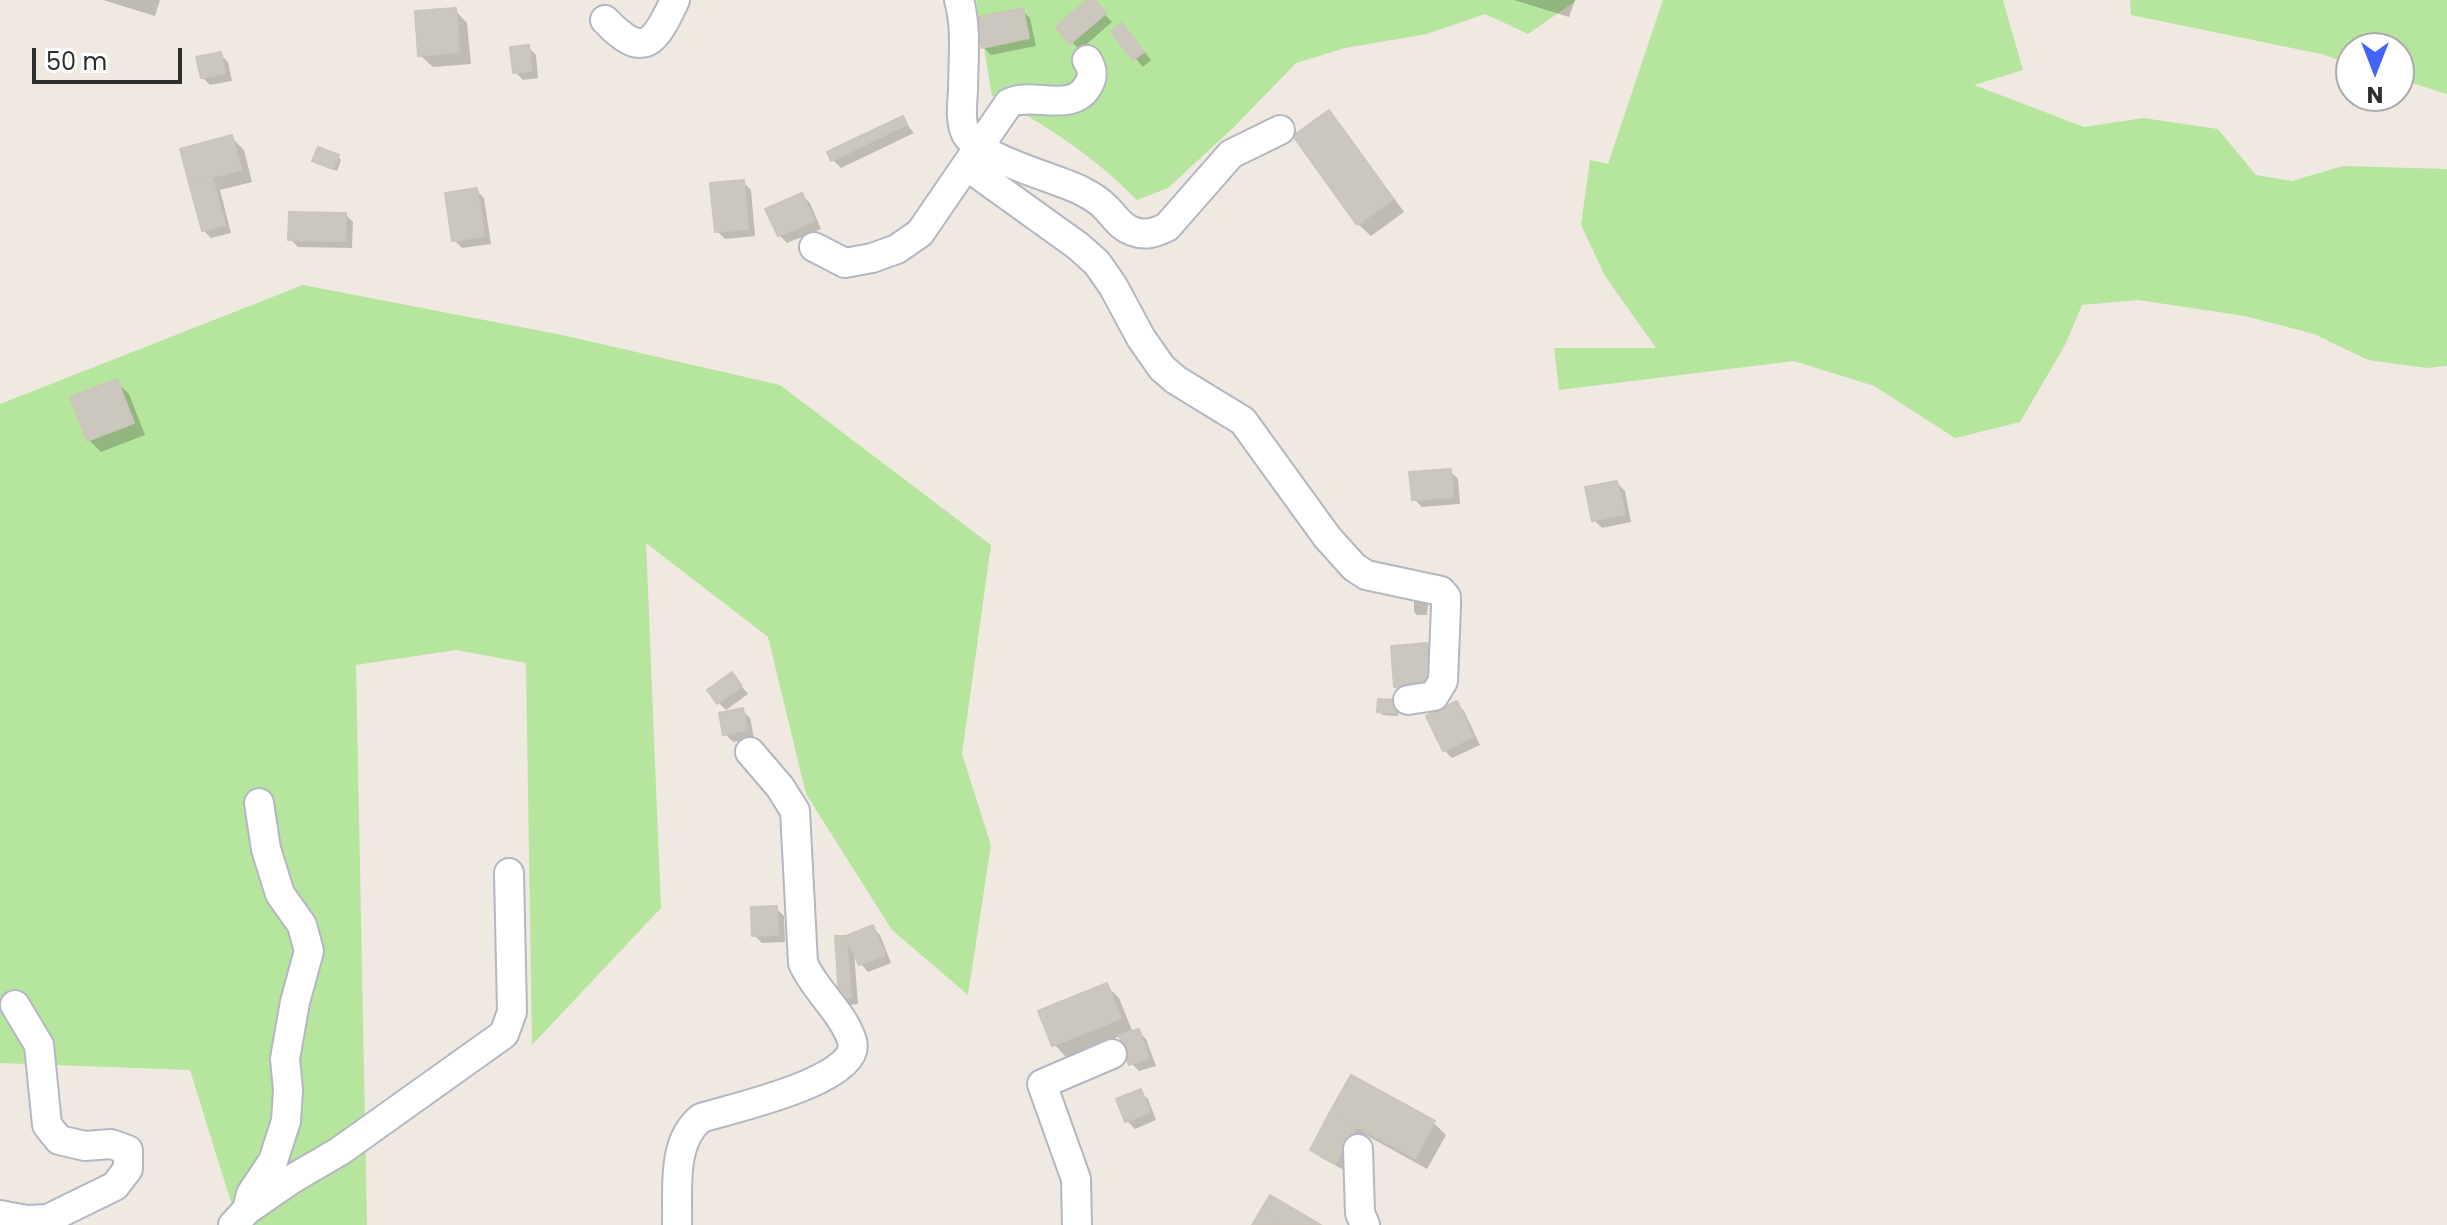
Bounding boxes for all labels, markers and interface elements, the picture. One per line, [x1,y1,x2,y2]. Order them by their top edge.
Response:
scale bar [36,32,186,82]
north arrow [2335,32,2415,112]
text: 50 m [46,45,107,78]
text: N [2367,79,2383,110]

